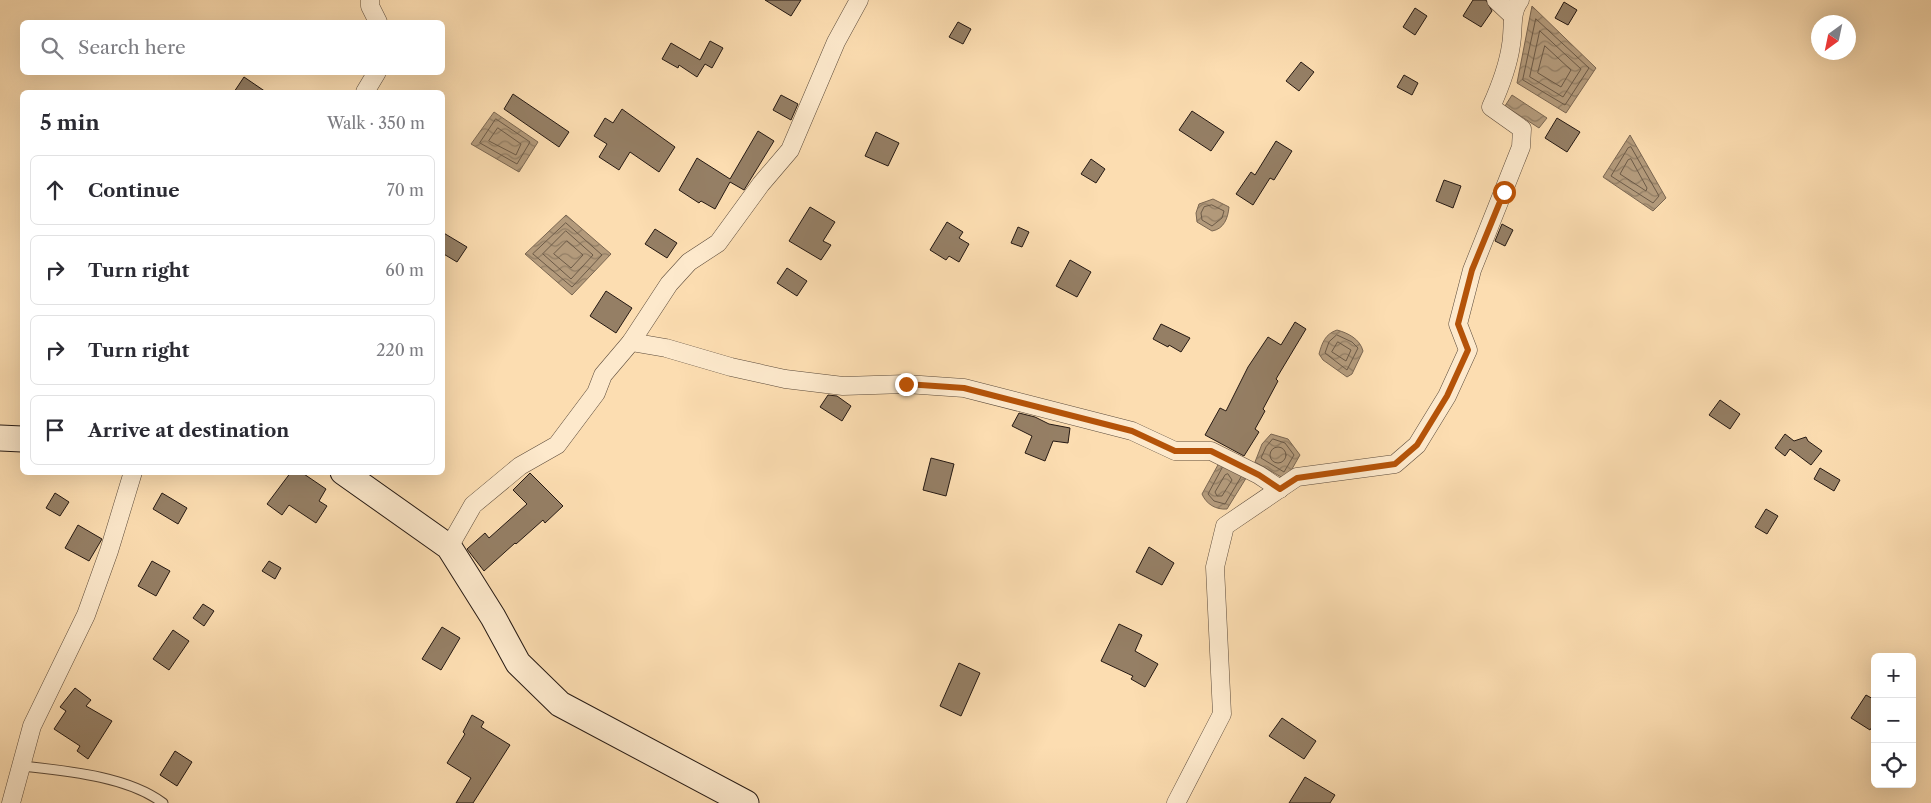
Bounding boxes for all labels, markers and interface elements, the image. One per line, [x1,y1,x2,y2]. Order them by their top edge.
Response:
north arrow [1811,15,1856,60]
search box [20,20,445,75]
icon: search [38,34,66,62]
text: Search here [78,36,186,59]
text: 5 min [40,110,100,135]
text: Walk · 350 m [327,113,425,133]
icon: ahead [41,176,69,204]
text: Continue [88,179,180,202]
text: 70 m [387,180,424,200]
route start [1493,181,1516,204]
icon: right [41,256,69,284]
text: Turn right [88,259,189,282]
text: 60 m [385,260,424,280]
icon: right [41,336,69,364]
text: Turn right [88,339,189,362]
text: 220 m [376,340,424,360]
route end [895,373,918,396]
icon: arrive [41,416,69,444]
text: Arrive at destination [88,419,289,442]
map controls [1871,653,1916,788]
button: + [1871,653,1916,698]
button: − [1871,698,1916,743]
button: locate [1871,743,1916,788]

